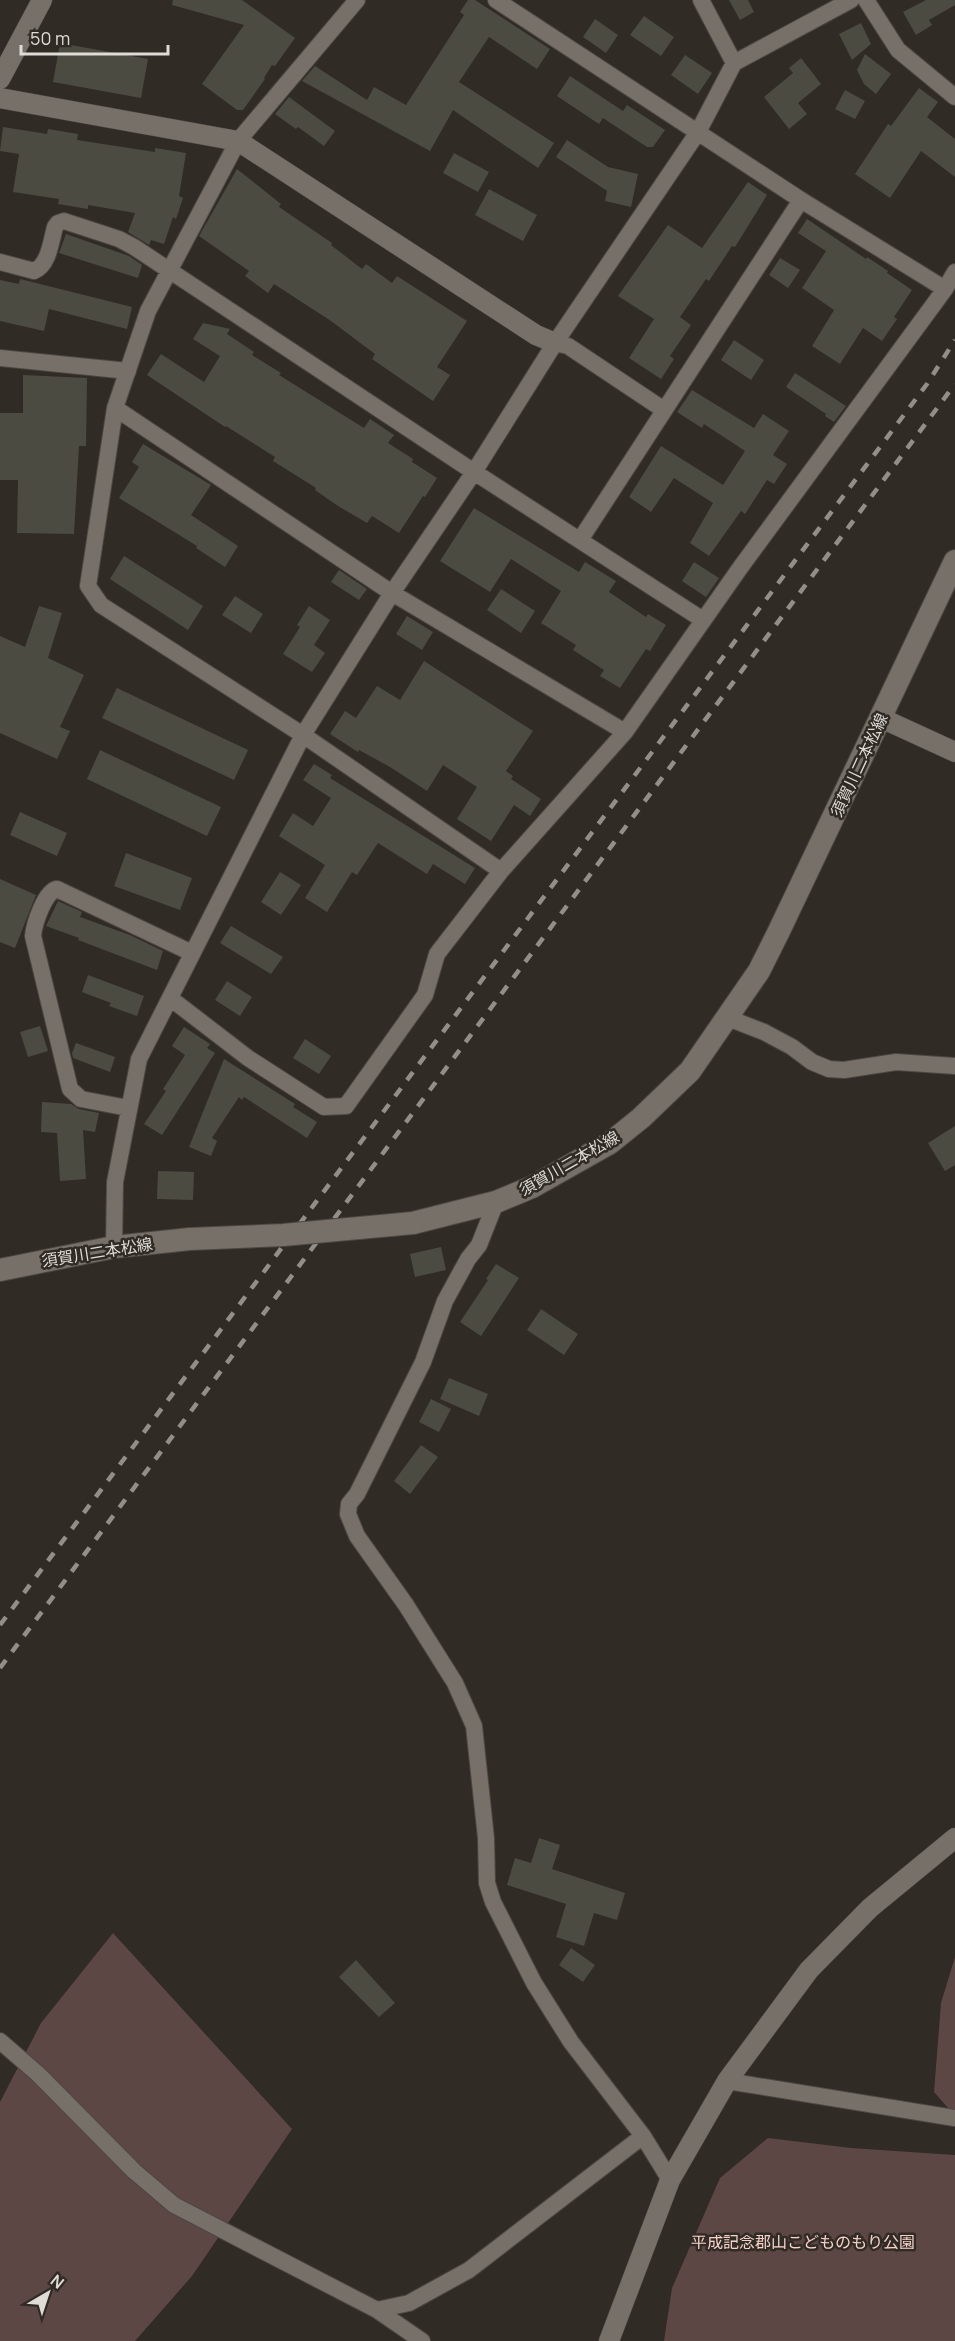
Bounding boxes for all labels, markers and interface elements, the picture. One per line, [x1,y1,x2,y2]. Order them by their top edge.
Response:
scale bar [21,18,168,56]
text: 50 m [30,26,70,50]
street label: 須賀川二本松線 [825,710,893,820]
street label: 須賀川二本松線 [515,1125,623,1201]
street label: 須賀川二本松線 [40,1232,154,1272]
park label: 平成記念郡山こどものもり公園 [691,2231,915,2253]
north arrow [18,2263,78,2323]
text: N [46,2269,69,2294]

